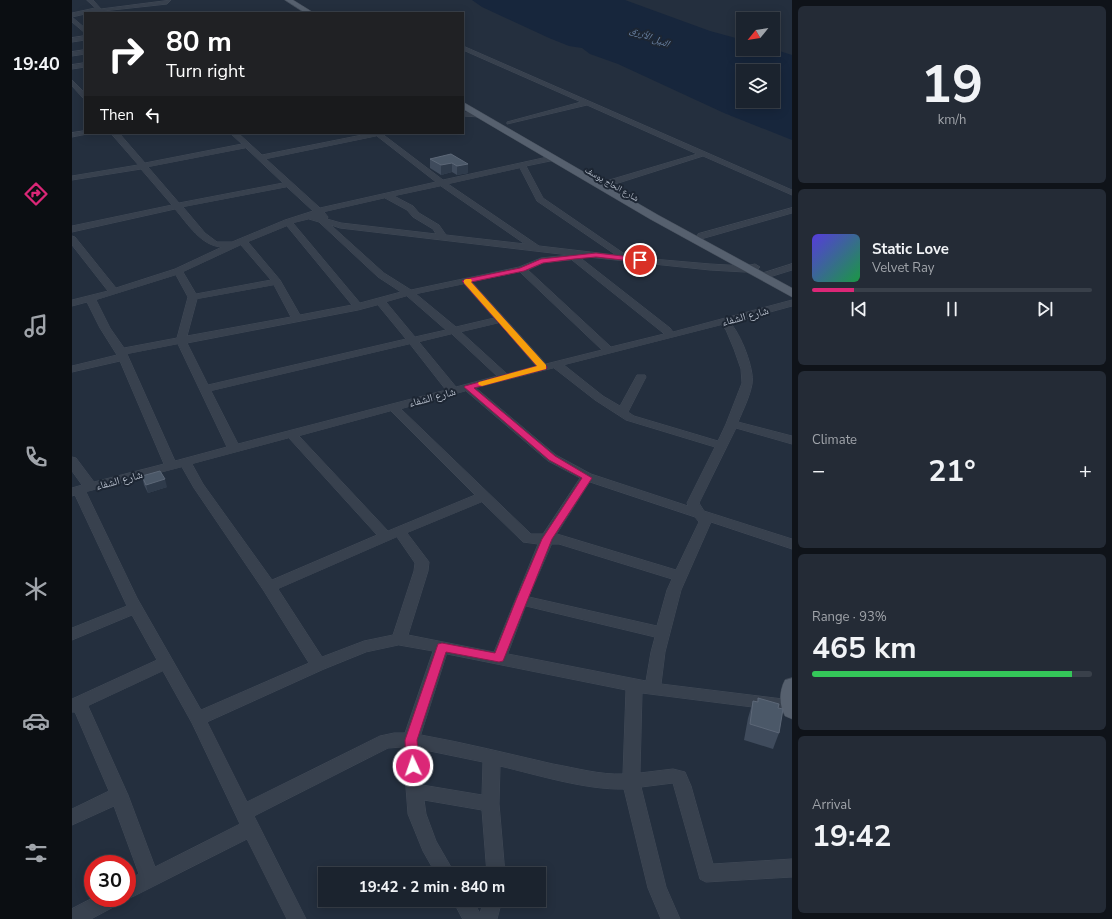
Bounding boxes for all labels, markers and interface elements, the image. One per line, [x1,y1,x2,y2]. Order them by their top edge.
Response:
north arrow [736,12,780,56]
map controls [736,12,780,108]
text: 80 m [166,23,232,61]
water label: النيل الأزرق [628,23,673,51]
icon: right [100,28,152,80]
text: 19 [921,49,983,120]
text: 19:40 [12,52,60,76]
text: Turn right [166,59,245,83]
button: layers [736,64,780,108]
icon: left [142,104,164,126]
text: Then [100,105,134,125]
text: km/h [938,111,966,129]
street label: شارع الحاج يوسف [583,164,641,204]
icon: directions [22,180,50,208]
text: Static Love [872,239,949,259]
pin [623,243,657,277]
icon: arrive [629,249,651,271]
text: Velvet Ray [872,259,934,277]
icon: previous [848,298,870,320]
icon: pause [941,298,963,320]
icon: next [1034,298,1056,320]
street label: شارع الشفاء [720,303,770,330]
icon: music [22,312,50,340]
street label: شارع الشفاء [407,384,457,411]
text: Climate [812,431,857,449]
icon: phone [22,443,50,471]
text: 21° [928,451,976,492]
text: − [812,456,825,486]
text: + [1079,456,1092,486]
street label: شارع الشفاء [94,467,144,494]
icon: climate [22,575,50,603]
text: Range · 93% [812,608,887,626]
text: 465 km [812,628,917,669]
icon: car [22,707,50,735]
position arrow [392,745,434,787]
text: Arrival [812,796,851,814]
text: 19:42 [812,816,891,857]
icon: filters [22,839,50,867]
speed limit sign: 30 [84,855,136,907]
text: 19:42 · 2 min · 840 m [359,877,505,897]

